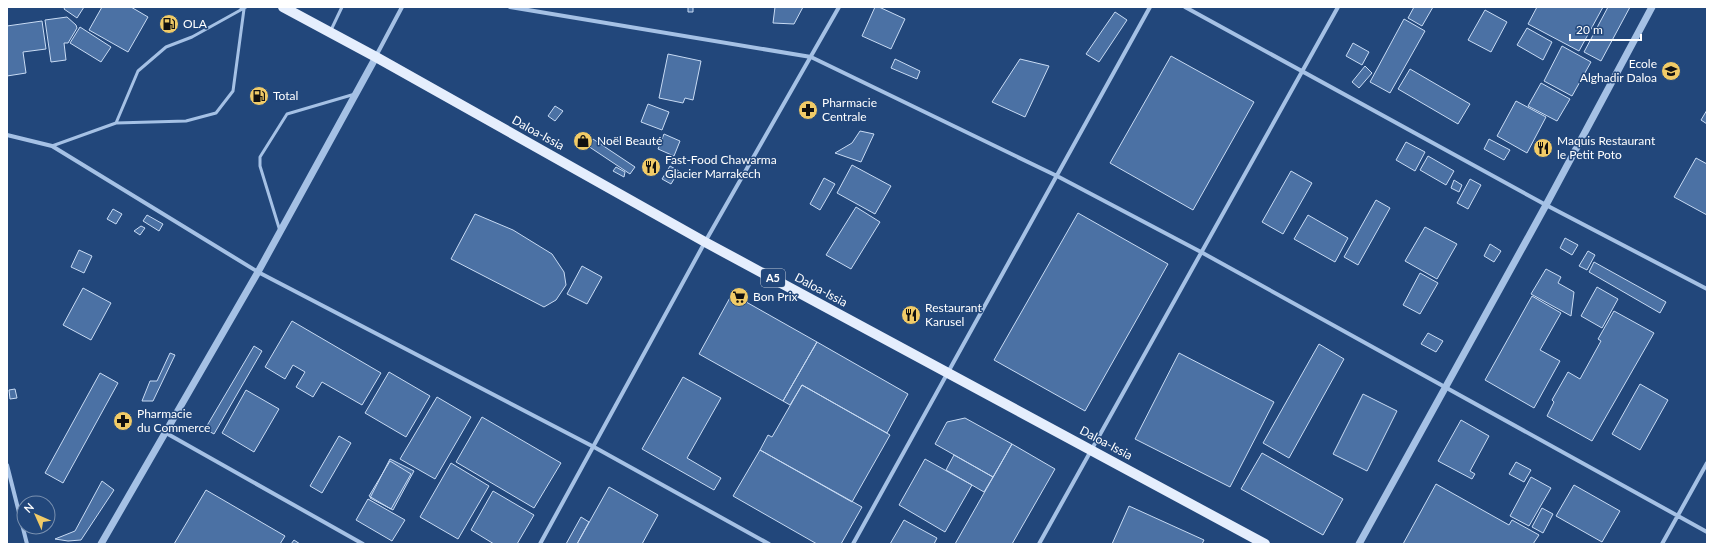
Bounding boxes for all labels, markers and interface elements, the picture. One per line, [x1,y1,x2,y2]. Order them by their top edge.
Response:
fuel station icon: OLA [158,13,180,35]
place label: OLA [183,16,208,31]
scale bar [1570,16,1641,42]
text: 20 m [1576,22,1603,37]
place label: Ecole Alghadir Daloa [1580,56,1657,85]
school or university icon: Ecole Alghadir Daloa [1660,60,1682,82]
fuel station icon: Total [248,85,270,107]
place label: Total [273,88,298,103]
place label: Pharmacie Centrale [822,95,877,124]
pharmacy icon: Pharmacie Centrale [797,99,819,121]
street label: Daloa-Issia [509,112,567,153]
shop icon: Noël Beauté [572,130,594,152]
place label: Noël Beauté [597,133,662,148]
place label: Maquis Restaurant le Petit Poto [1557,133,1656,162]
restaurant icon: Maquis Restaurant le Petit Poto [1532,137,1554,159]
place label: Fast-Food Chawarma Glacier Marrakech [665,152,777,181]
restaurant icon: Fast-Food Chawarma Glacier Marrakech [640,156,662,178]
road number: A5 [761,269,785,287]
street label: Daloa-Issia [792,269,850,310]
supermarket icon: Bon Prix [728,286,750,308]
place label: Bon Prix [753,289,798,304]
place label: Restaurant Karusel [925,300,982,329]
restaurant icon: Restaurant Karusel [900,304,922,326]
place label: Pharmacie du Commerce [137,406,210,435]
pharmacy icon: Pharmacie du Commerce [112,410,134,432]
street label: Daloa-Issia [1077,422,1135,463]
north arrow [16,495,56,535]
text: N [21,500,36,515]

